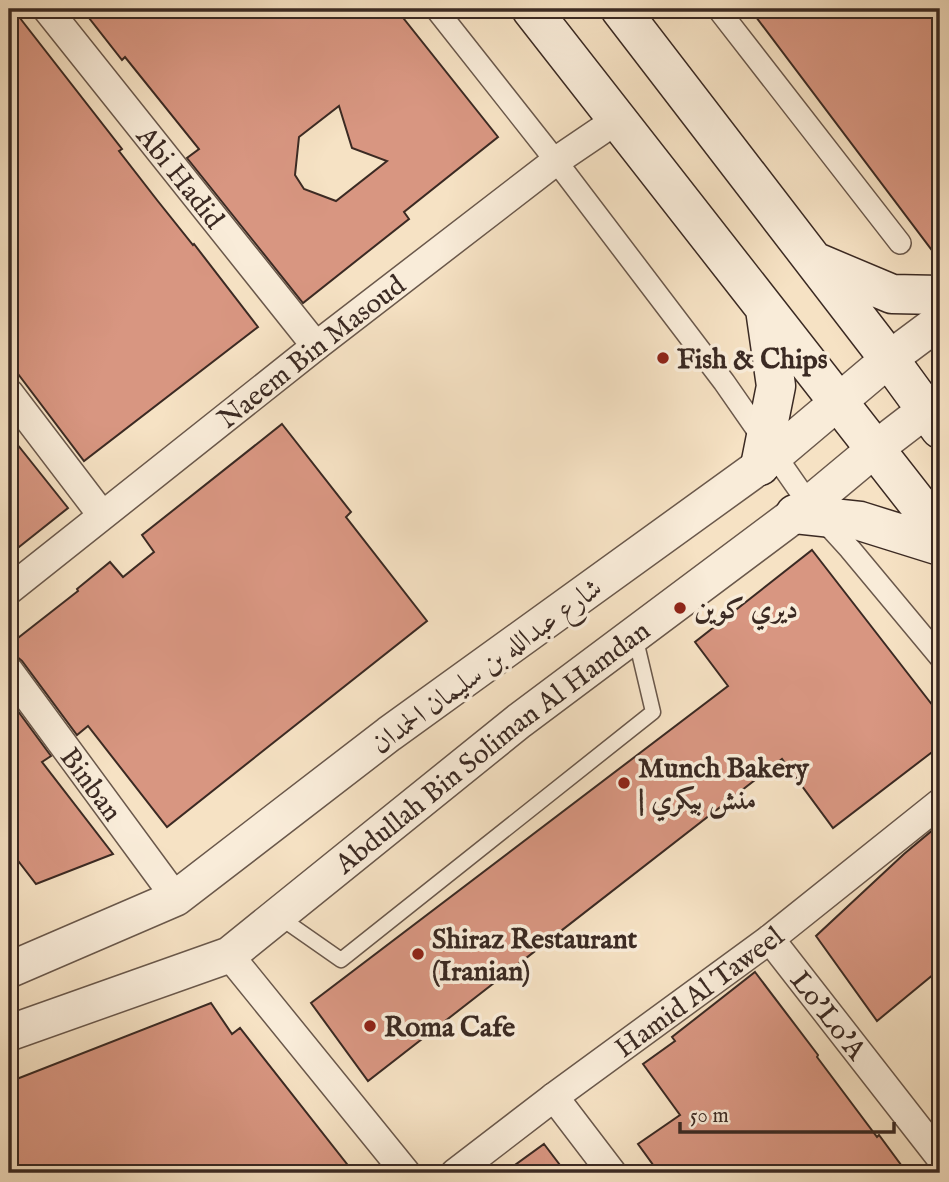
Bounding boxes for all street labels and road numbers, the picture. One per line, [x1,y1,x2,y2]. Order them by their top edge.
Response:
street label: Abi Hadid [127,120,231,237]
street label: Naeem Bin Masoud [211,269,413,437]
street label: شارع عبدالله بن سليمان الحمدان [365,571,612,766]
street label: Abdullah Bin Soliman Al Hamdan [328,614,658,883]
street label: Binban [51,742,129,829]
street label: Hamid Al Taweel [609,920,792,1067]
street label: Lo'Lo'A [781,965,873,1069]

